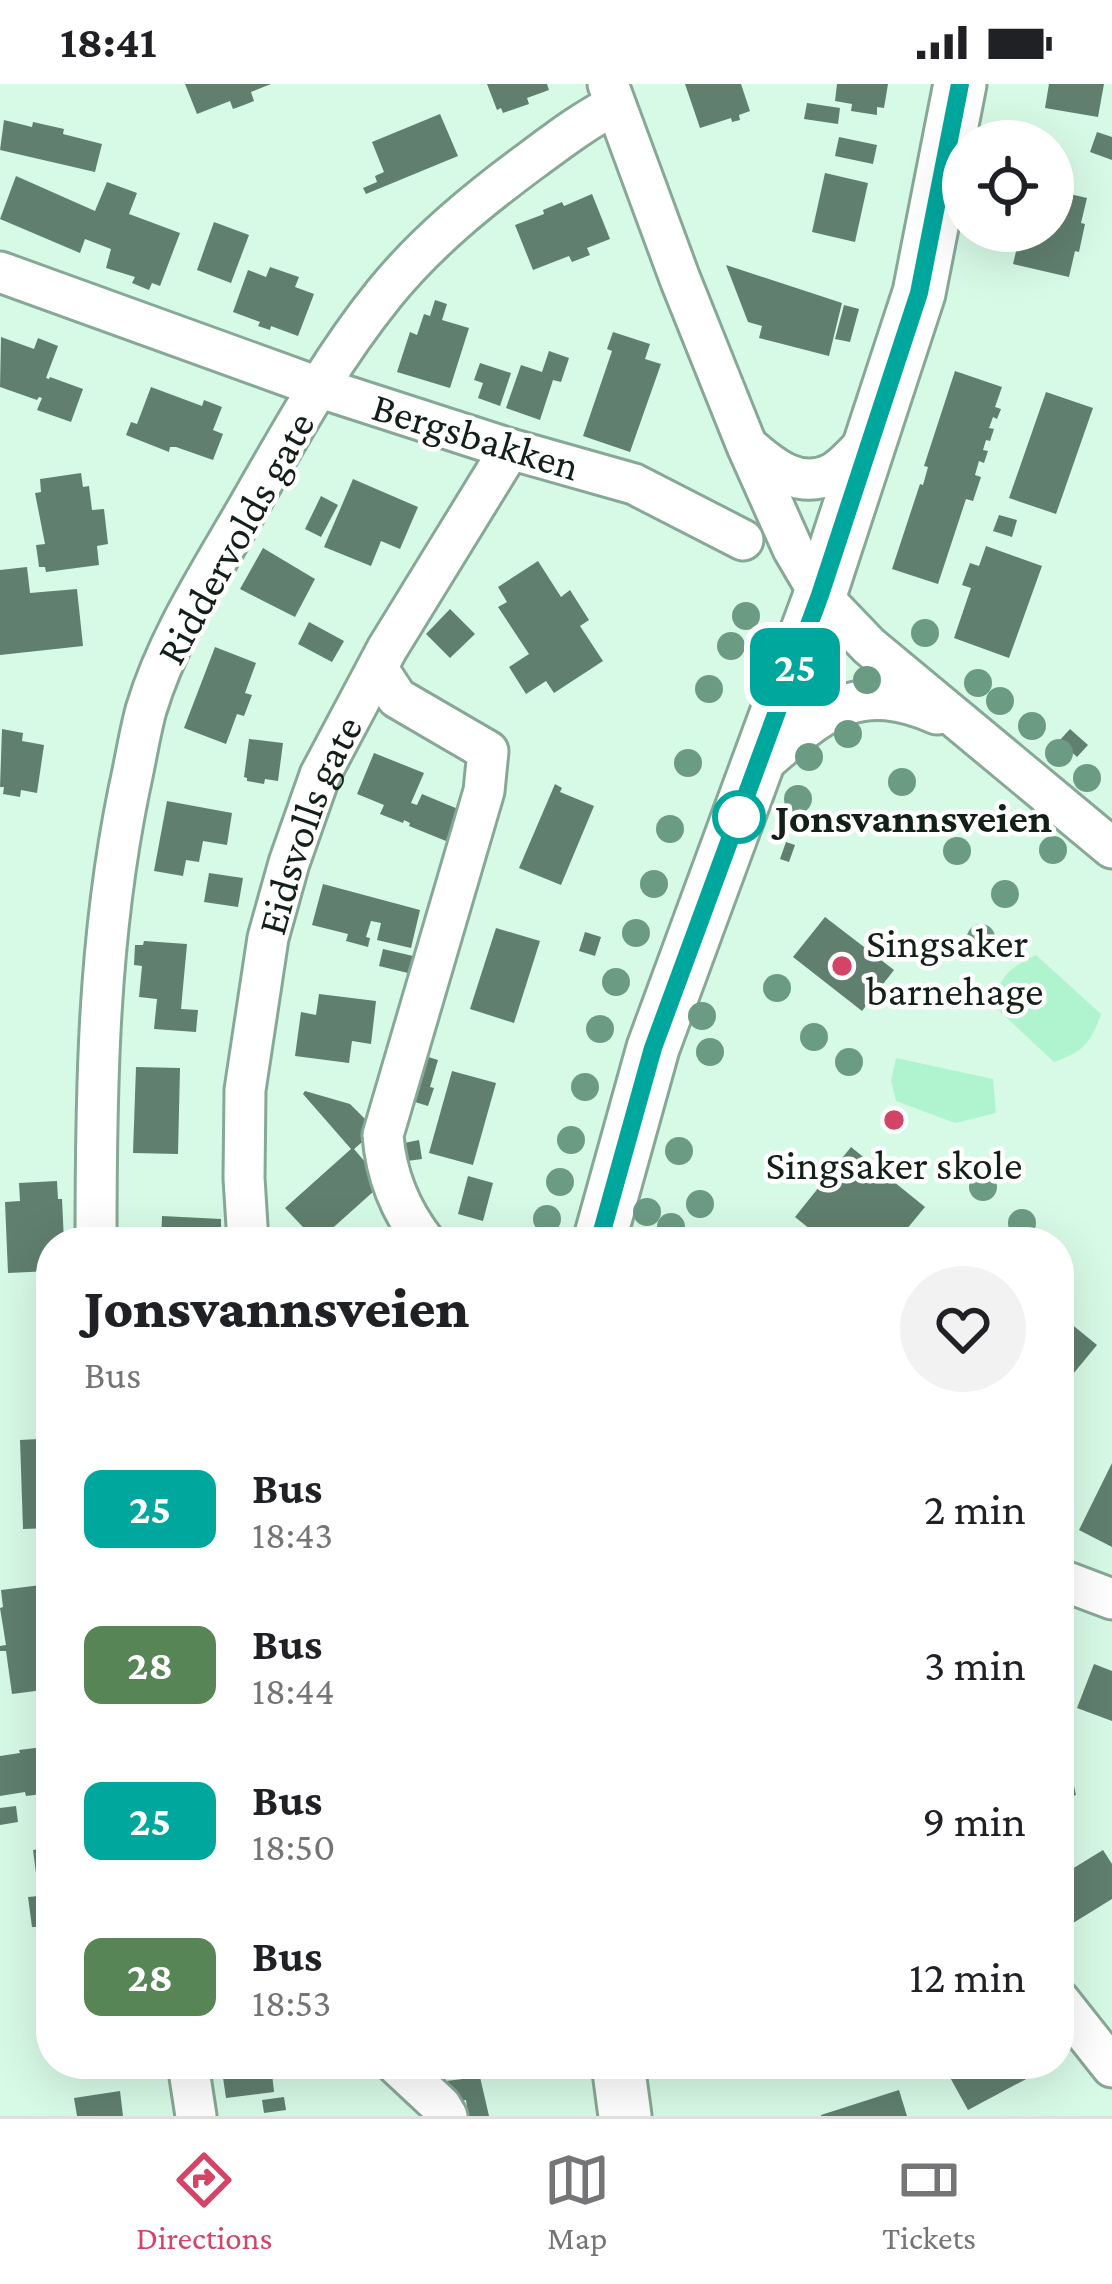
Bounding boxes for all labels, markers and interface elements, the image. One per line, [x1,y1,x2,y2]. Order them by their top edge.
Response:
text: 18:41 [60,17,157,67]
map controls [942,120,1074,252]
button: locate [942,120,1074,252]
street label: Bergsbakken [367,382,585,490]
street label: Riddervolds gate [146,404,324,672]
line badge: 25 [741,628,849,706]
text: 25 [774,643,816,690]
street label: Eidsvolls gate [247,707,371,939]
marker: Jonsvannsveien [714,792,764,842]
place label: Jonsvannsveien [771,794,1052,841]
place label: Singsaker barnehage [866,919,1044,1014]
marker: Singsaker barnehage [829,953,855,979]
marker: Singsaker skole [881,1107,907,1133]
place label: Singsaker skole [766,1141,1022,1188]
button: heart [900,1266,1026,1392]
text: Jonsvannsveien [84,1276,469,1339]
text: Bus [84,1353,141,1396]
text: Bus [252,1463,322,1513]
text: 2 min [924,1484,1026,1534]
text: 25 [129,1485,171,1532]
text: 18:43 [252,1513,333,1556]
text: Bus [252,1619,322,1669]
text: 3 min [924,1640,1026,1690]
text: 28 [127,1641,173,1688]
text: 18:44 [252,1669,335,1712]
text: Bus [252,1775,322,1825]
text: 9 min [923,1796,1026,1846]
text: 25 [129,1797,171,1844]
text: 18:50 [252,1825,335,1868]
text: Bus [252,1931,322,1981]
text: 12 min [909,1952,1026,2002]
text: 28 [127,1953,173,2000]
text: 18:53 [252,1981,331,2024]
tab: Directions [136,2147,272,2256]
tab: Map [544,2147,610,2256]
tab: Tickets [882,2147,976,2256]

